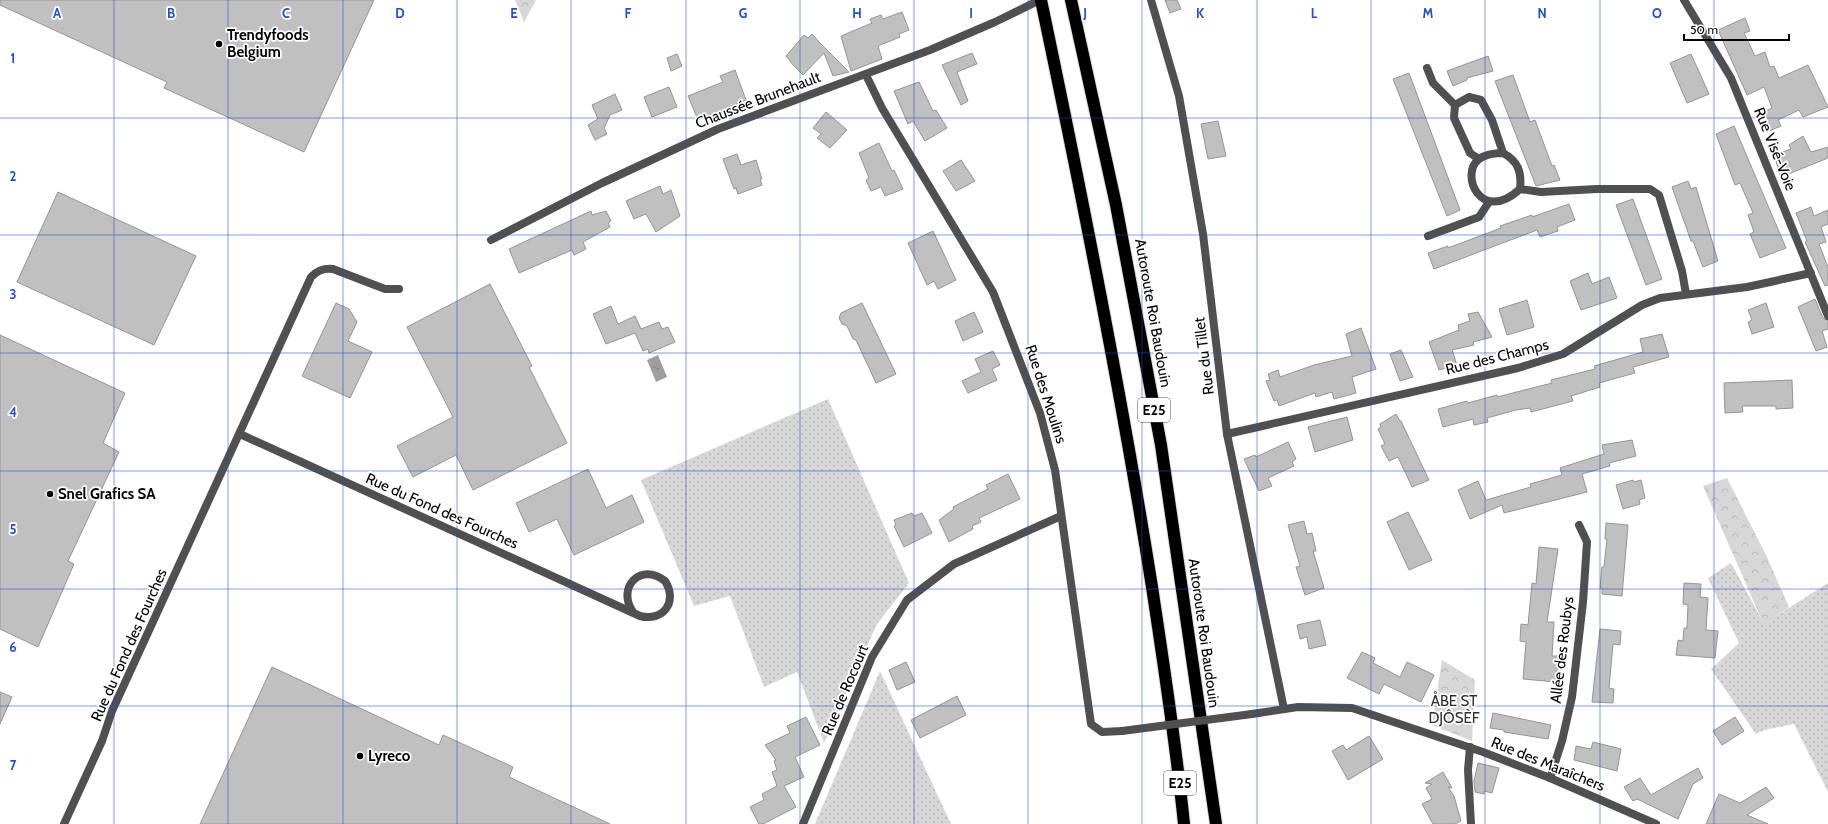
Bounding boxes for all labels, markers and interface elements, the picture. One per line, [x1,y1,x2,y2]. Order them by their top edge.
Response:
text: A [53,5,62,21]
text: B [167,5,175,21]
text: C [282,5,290,21]
text: D [395,5,405,21]
text: E [510,5,518,21]
text: F [625,5,632,21]
text: G [739,5,748,21]
text: H [852,5,862,21]
text: I [969,5,973,21]
text: J [1082,5,1087,21]
text: K [1196,5,1205,21]
text: L [1311,5,1318,21]
text: M [1423,5,1434,21]
text: N [1537,5,1547,21]
text: O [1652,5,1662,21]
scale bar [1684,16,1789,42]
text: 50 m [1690,22,1718,37]
place label: Trendyfoods Belgium [227,26,309,61]
marker: Trendyfoods Belgium [214,39,224,49]
text: 1 [11,50,15,66]
street label: Chaussée Brunehault [693,68,823,132]
street label: Rue Visé-Voie [1750,105,1800,194]
text: 2 [10,168,17,184]
street label: Autoroute Roi Baudouin [1131,237,1175,389]
text: 3 [9,286,17,302]
street label: Rue du Tillet [1190,316,1218,396]
street label: Rue des Champs [1444,335,1550,379]
street label: Rue des Moulins [1022,342,1070,446]
road number: E25 [1138,398,1170,422]
text: 4 [9,404,17,420]
street label: Rue du Fond des Fourches [363,469,521,553]
place label: Snel Grafics SA [58,485,156,503]
marker: Snel Grafics SA [45,489,55,499]
text: 5 [10,521,17,537]
street label: Autoroute Roi Baudouin [1185,557,1223,709]
street label: Rue du Fond des Fourches [87,566,171,724]
street label: Allée des Roubys [1547,596,1577,704]
text: 6 [9,639,17,655]
street label: Rue de Rocourt [818,642,872,738]
park label: ÅBE ST DJÔSÈF [1428,691,1480,727]
street label: Rue des Maraîchers [1488,733,1608,795]
place label: Lyreco [368,747,411,765]
marker: Lyreco [355,751,365,761]
text: 7 [10,757,17,773]
road number: E25 [1164,771,1196,795]

